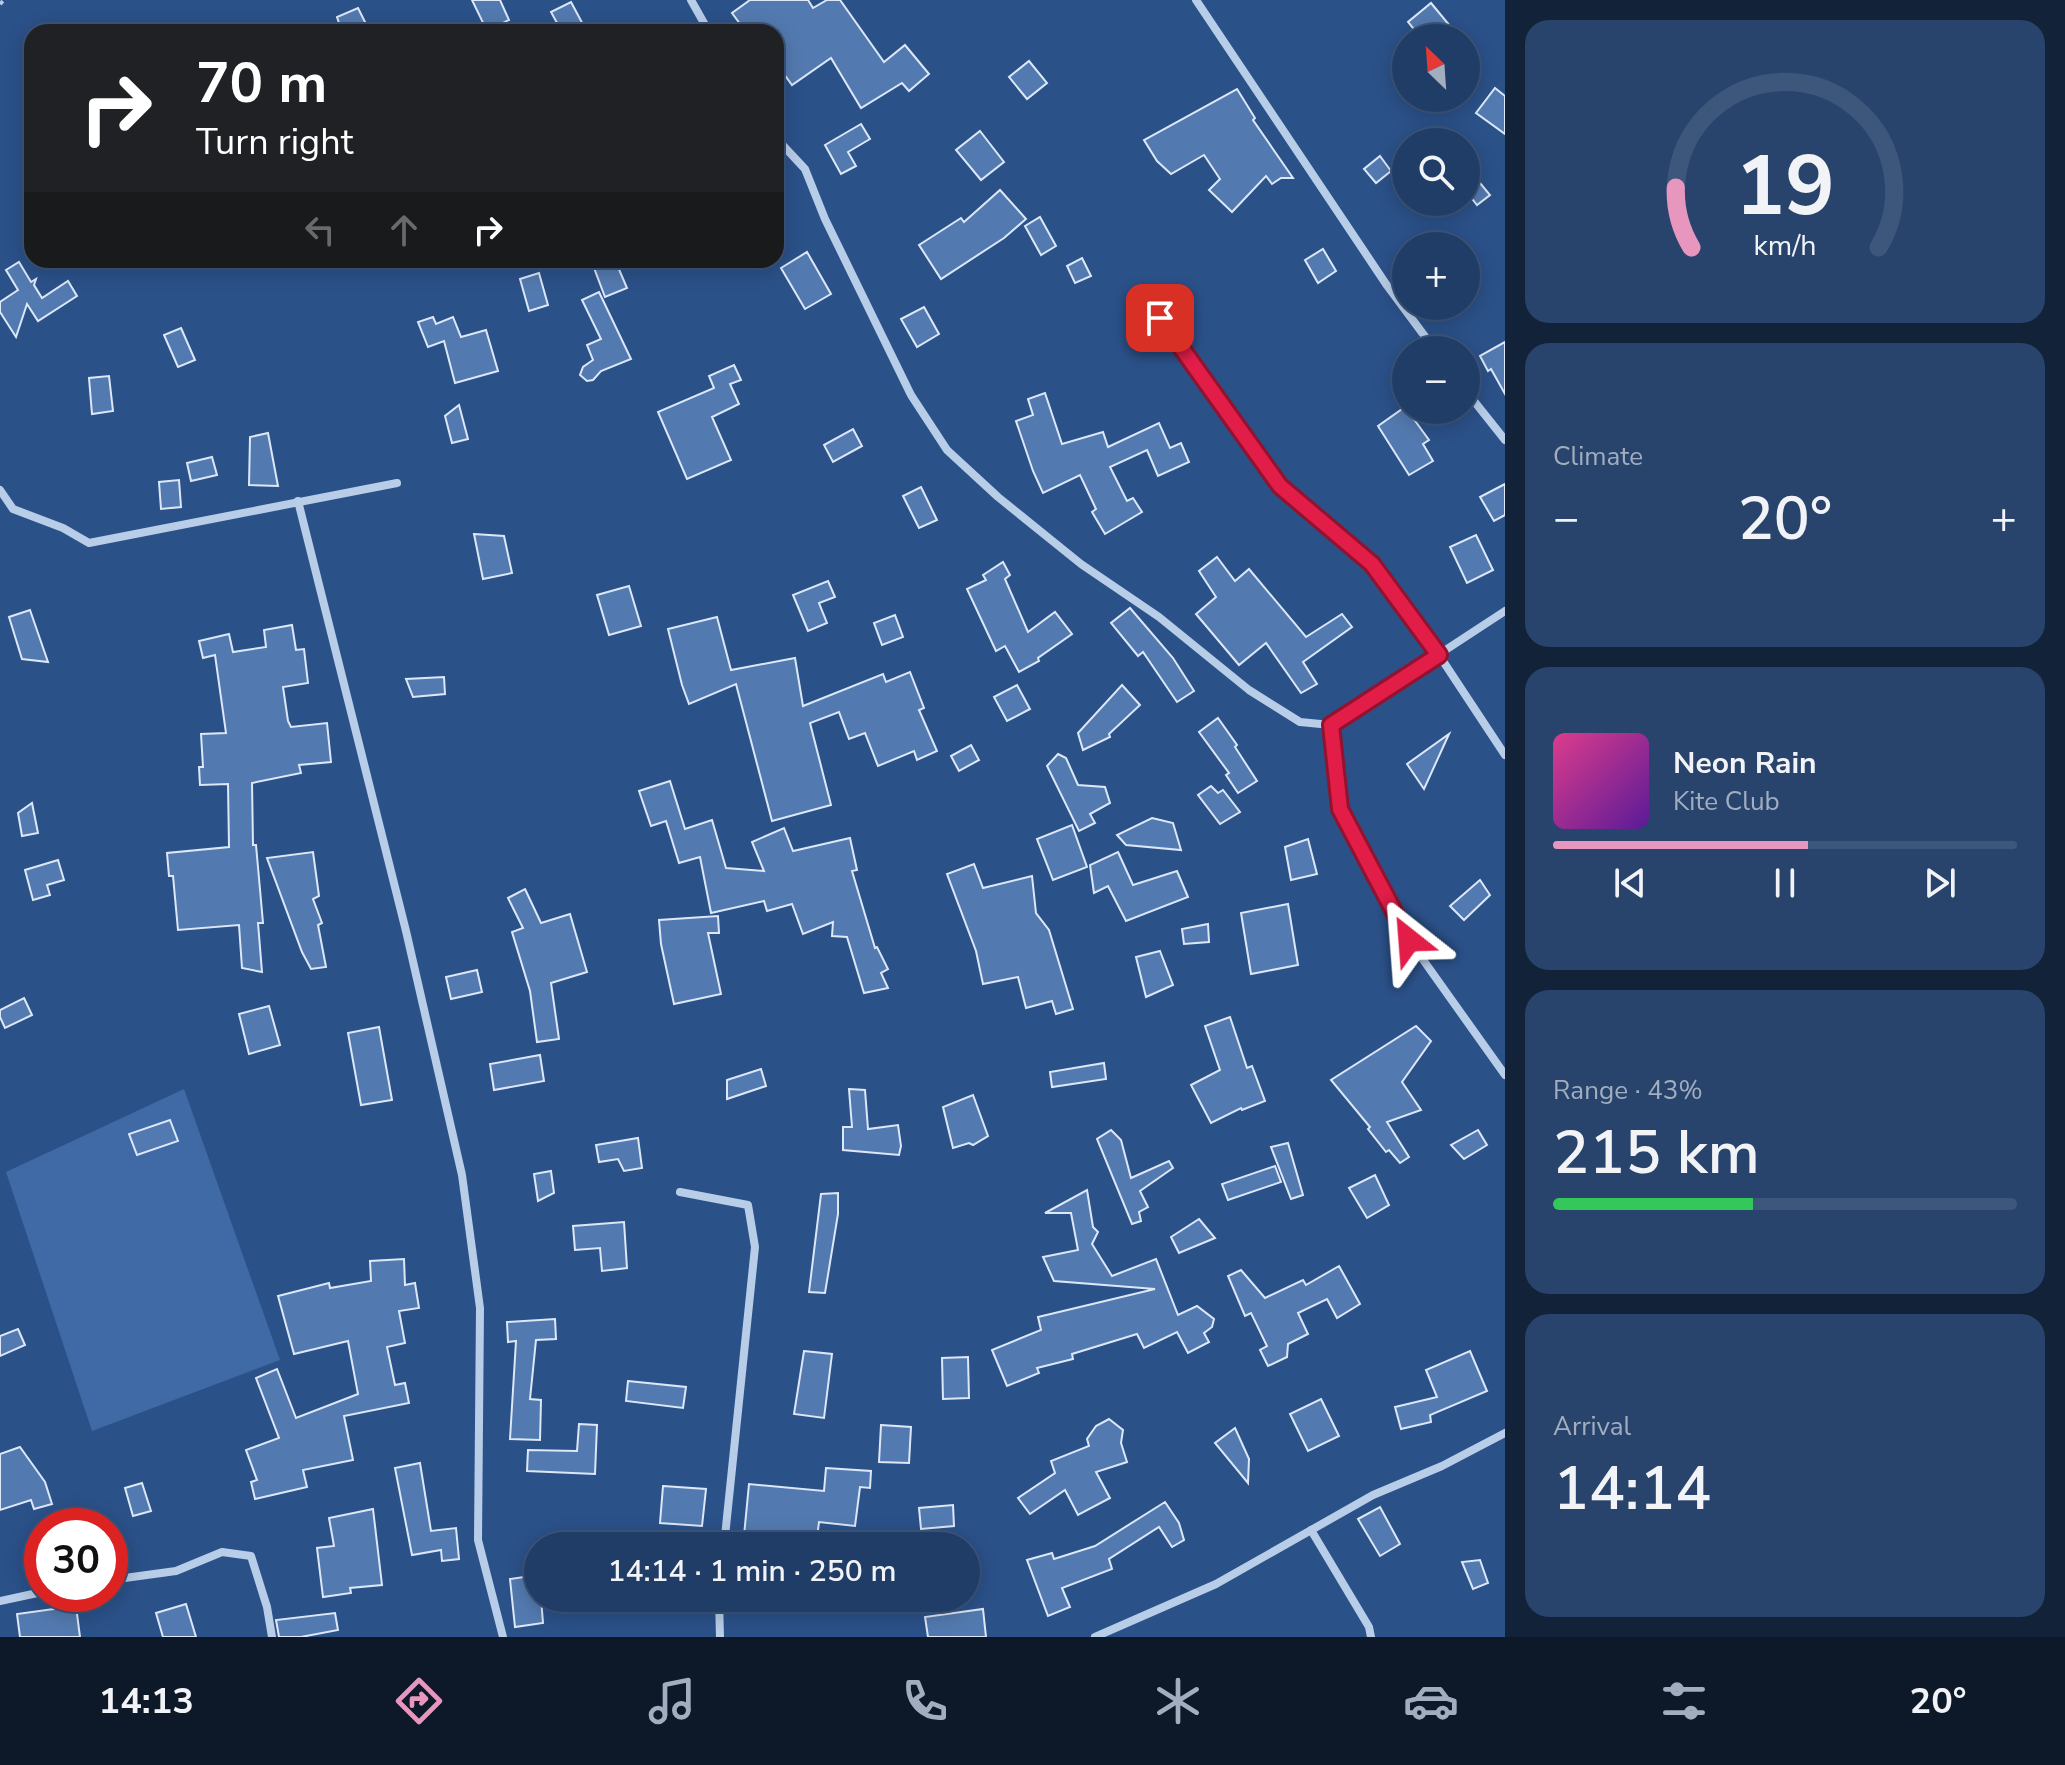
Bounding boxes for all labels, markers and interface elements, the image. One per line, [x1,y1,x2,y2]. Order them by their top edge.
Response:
north arrow [1392,24,1480,112]
map controls [1392,24,1480,424]
text: 70 m [196,45,327,122]
icon: right [64,56,168,160]
text: Turn right [196,118,353,167]
button: search [1392,128,1480,216]
text: 19 [1735,129,1835,242]
icon: left [298,208,342,252]
icon: ahead [382,208,426,252]
icon: right [466,208,510,252]
text: km/h [1754,226,1816,265]
button: + [1392,232,1480,320]
pin [1126,284,1194,352]
icon: arrive [1138,296,1182,340]
button: − [1392,336,1480,424]
text: Climate [1553,439,1643,474]
text: 20° [1738,478,1832,560]
text: − [1553,489,1579,549]
text: + [1991,489,2017,549]
text: Neon Rain [1673,743,1817,784]
text: Kite Club [1673,784,1780,819]
icon: previous [1608,861,1652,905]
icon: pause [1763,861,1807,905]
icon: next [1918,861,1962,905]
position arrow [1367,898,1451,982]
text: Range · 43% [1553,1073,1703,1108]
text: 215 km [1553,1112,1760,1194]
text: Arrival [1553,1409,1631,1444]
text: 14:14 [1553,1448,1711,1530]
speed limit sign: 30 [24,1508,128,1612]
text: 14:14 · 1 min · 250 m [607,1551,897,1592]
icon: directions [391,1673,447,1729]
icon: music [644,1673,700,1729]
icon: phone [897,1673,953,1729]
icon: climate [1150,1673,1206,1729]
icon: car [1403,1673,1459,1729]
icon: filters [1656,1673,1712,1729]
text: 14:13 [99,1677,194,1726]
text: 20° [1910,1677,1966,1726]

